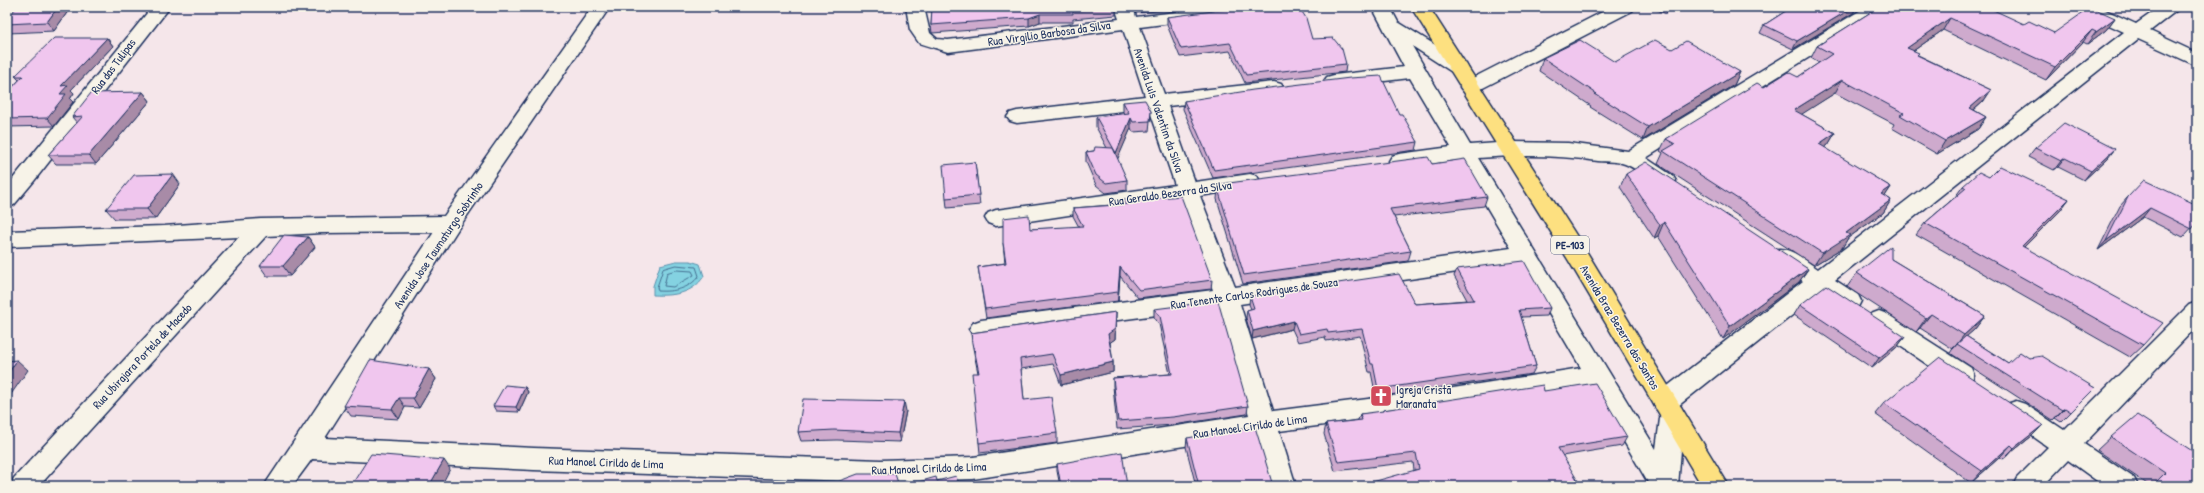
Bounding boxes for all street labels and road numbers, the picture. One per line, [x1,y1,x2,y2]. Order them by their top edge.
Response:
street label: Rua Virgilio Barbosa da Silva [987,16,1112,50]
street label: Rua das Tulipas [87,35,140,97]
street label: Avenida LuIs Valentim da Silva [1130,45,1188,175]
street label: Rua Geraldo Bezerra da Silva [1108,176,1233,210]
street label: Avenida Jose Taumaturgo Sobrinho [389,178,487,312]
road number: PE-103 [1551,236,1589,254]
street label: Avenida Braz Bezerra dos Santos [1576,262,1664,393]
street label: Rua Tenente Carlos Rodrigues de Souza [1169,273,1339,313]
street label: Rua Ubirajara Portela de Macedo [88,299,196,413]
street label: Rua Manoel Cirildo de Lima [1192,410,1308,442]
street label: Rua Manoel Cirildo de Lima [548,452,664,473]
street label: Rua Manoel Cirildo de Lima [871,457,987,478]

